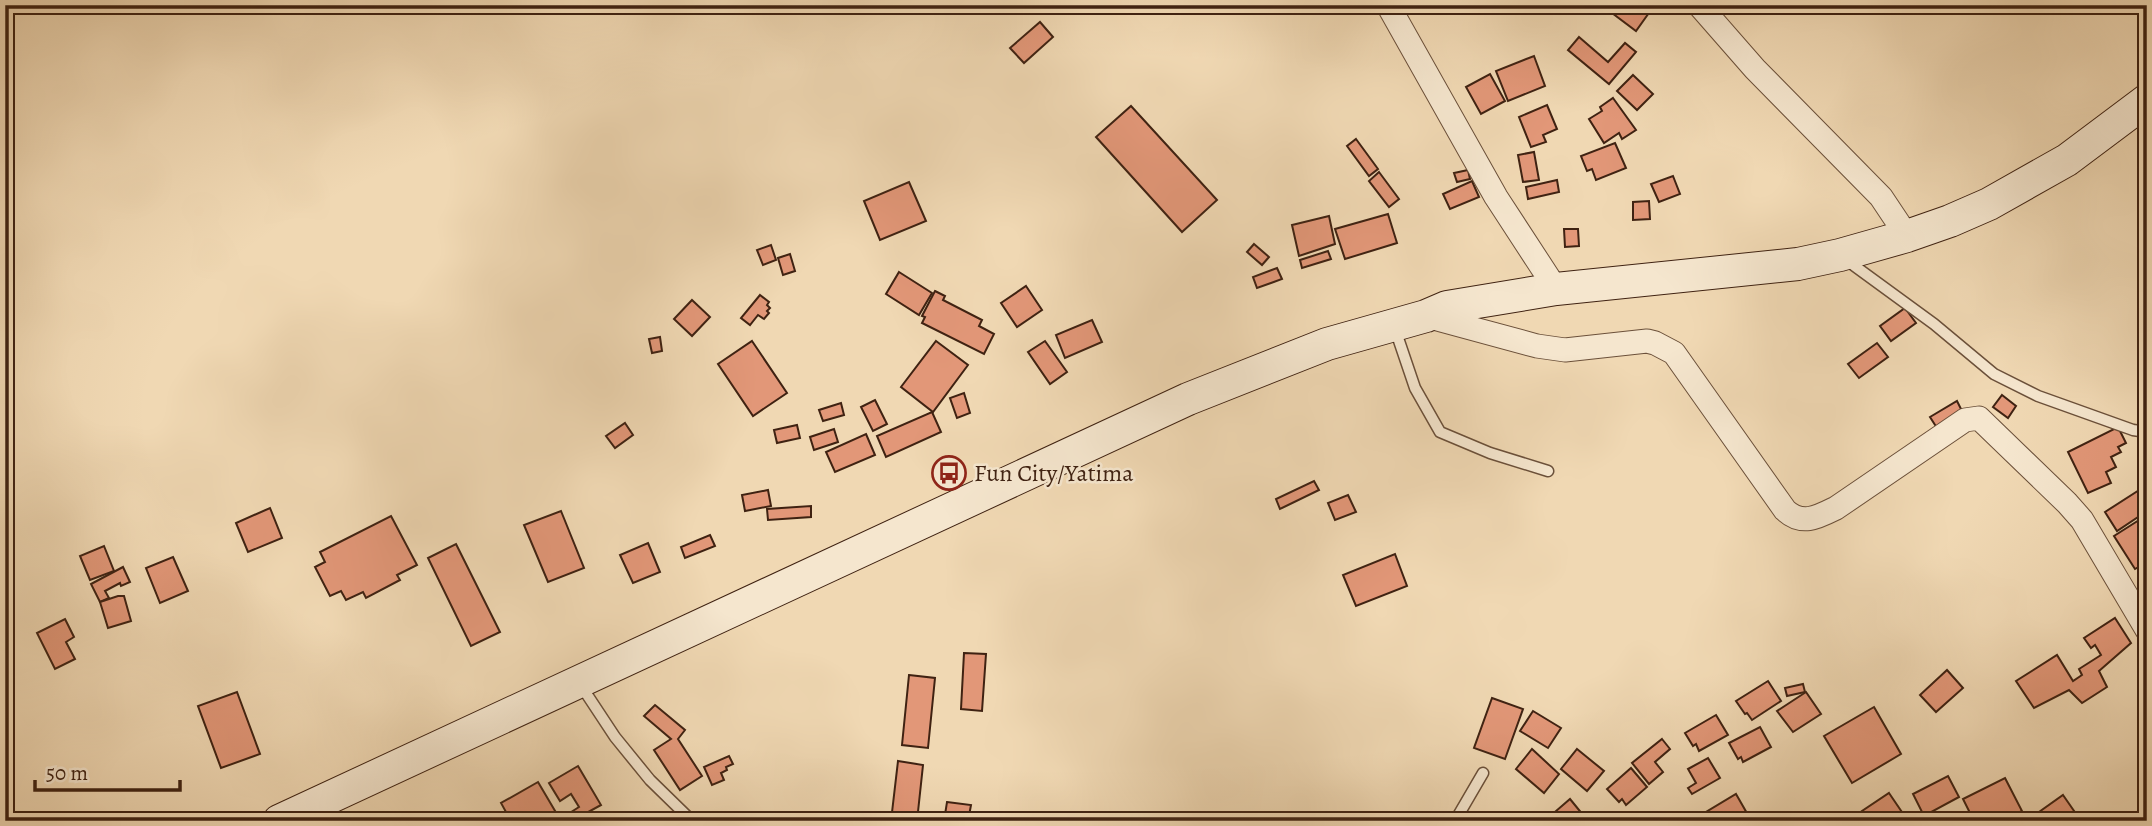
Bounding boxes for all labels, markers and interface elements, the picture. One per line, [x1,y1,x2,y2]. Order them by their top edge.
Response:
bus stop icon: Fun City/Yatima [930,454,968,492]
place label: Fun City/Yatima [974,457,1134,489]
scale bar [35,749,180,793]
text: 50 m [46,759,88,787]

